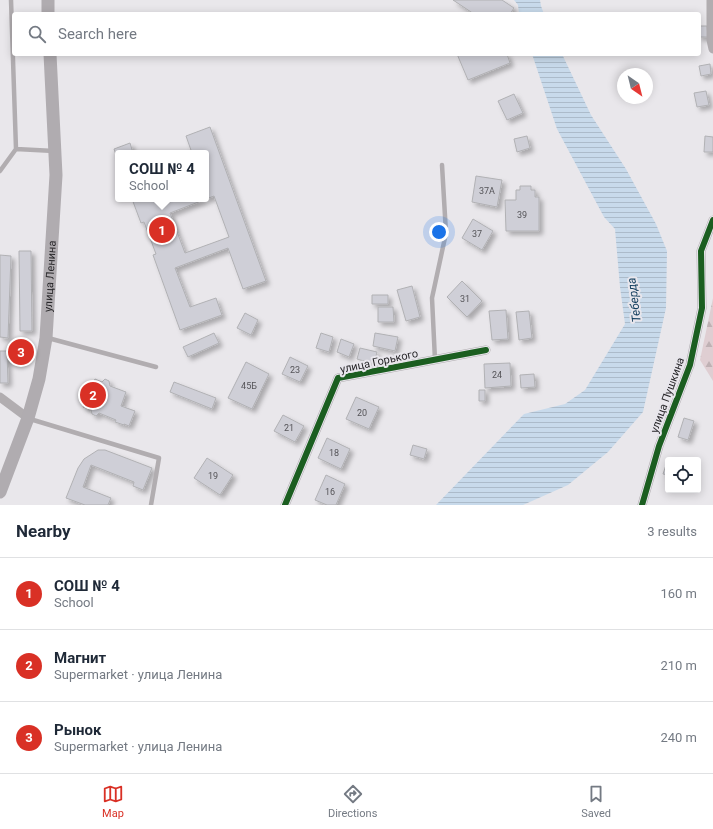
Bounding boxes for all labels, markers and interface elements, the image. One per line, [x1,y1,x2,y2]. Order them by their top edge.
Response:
search box [12,12,701,56]
icon: search [26,23,48,45]
text: Search here [58,25,137,43]
north arrow [617,68,653,104]
popup [115,150,209,202]
text: СОШ № 4 [129,160,195,178]
text: School [129,178,169,193]
house number: 37А [479,186,495,196]
house number: 39 [517,210,527,220]
pin: 1 [149,215,175,245]
your location [429,222,449,242]
house number: 37 [472,229,482,239]
street label: улица Ленина [42,240,59,313]
water label: Теберда [624,277,644,323]
house number: 31 [460,294,470,304]
pin: 3 [8,337,34,367]
street label: улица Горького [339,347,419,376]
street label: улица Пушкина [648,356,687,435]
house number: 23 [290,365,300,375]
house number: 24 [492,370,502,380]
pin: 2 [80,380,106,410]
house number: 45Б [241,381,257,391]
house number: 20 [357,408,367,418]
house number: 21 [284,423,294,433]
house number: 18 [329,448,339,458]
map controls [665,457,701,493]
button: locate [665,457,701,493]
house number: 19 [208,471,218,481]
house number: 16 [325,487,335,497]
text: Nearby [16,521,71,541]
text: 3 results [647,524,697,539]
text: СОШ № 4 [54,577,120,595]
text: 1 [25,586,33,601]
text: 160 m [660,586,697,601]
text: School [54,595,94,610]
text: Магнит [54,649,106,667]
text: 2 [25,658,33,673]
text: 210 m [660,658,697,673]
text: Supermarket · улица Ленина [54,667,222,682]
text: Рынок [54,721,101,739]
text: 3 [25,730,33,745]
text: 240 m [660,730,697,745]
text: Supermarket · улица Ленина [54,739,222,754]
tab: Map [102,783,124,820]
tab: Directions [328,783,377,820]
tab: Saved [581,783,611,820]

